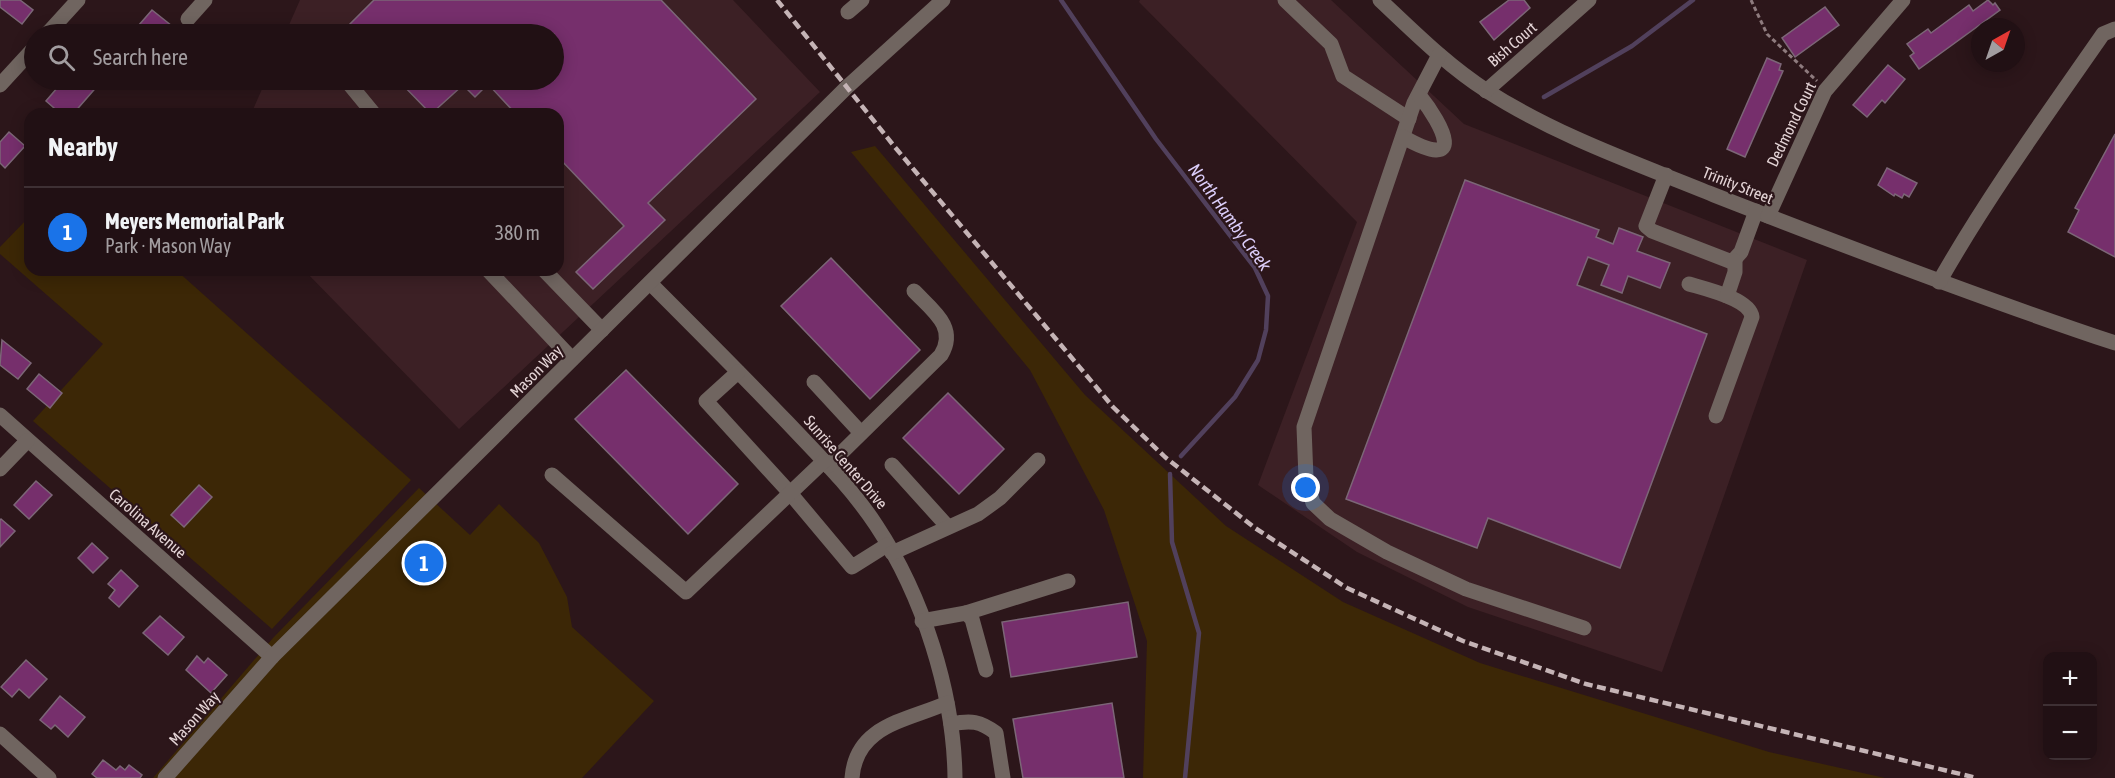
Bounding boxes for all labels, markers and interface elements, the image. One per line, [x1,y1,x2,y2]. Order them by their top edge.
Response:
street label: Bish Court [1484,18,1540,70]
north arrow [1971,18,2025,72]
search box [24,24,564,90]
icon: search [45,41,78,74]
text: Search here [93,44,188,70]
street label: Dedmond Court [1763,78,1819,169]
text: Nearby [48,132,118,162]
water label: North Hamby Creek [1184,159,1277,276]
street label: Trinity Street [1700,163,1776,208]
text: Meyers Memorial Park [105,208,284,234]
text: 1 [63,221,72,244]
text: 380 m [495,221,540,244]
text: Park · Mason Way [105,234,231,257]
street label: Mason Way [506,341,567,402]
street label: Sunrise Center Drive [801,412,891,512]
your location [1291,473,1320,502]
street label: Carolina Avenue [106,485,190,561]
pin: 1 [404,540,444,586]
map controls [2043,652,2097,760]
button: + [2043,652,2097,706]
street label: Mason Way [165,687,224,749]
button: − [2043,706,2097,760]

